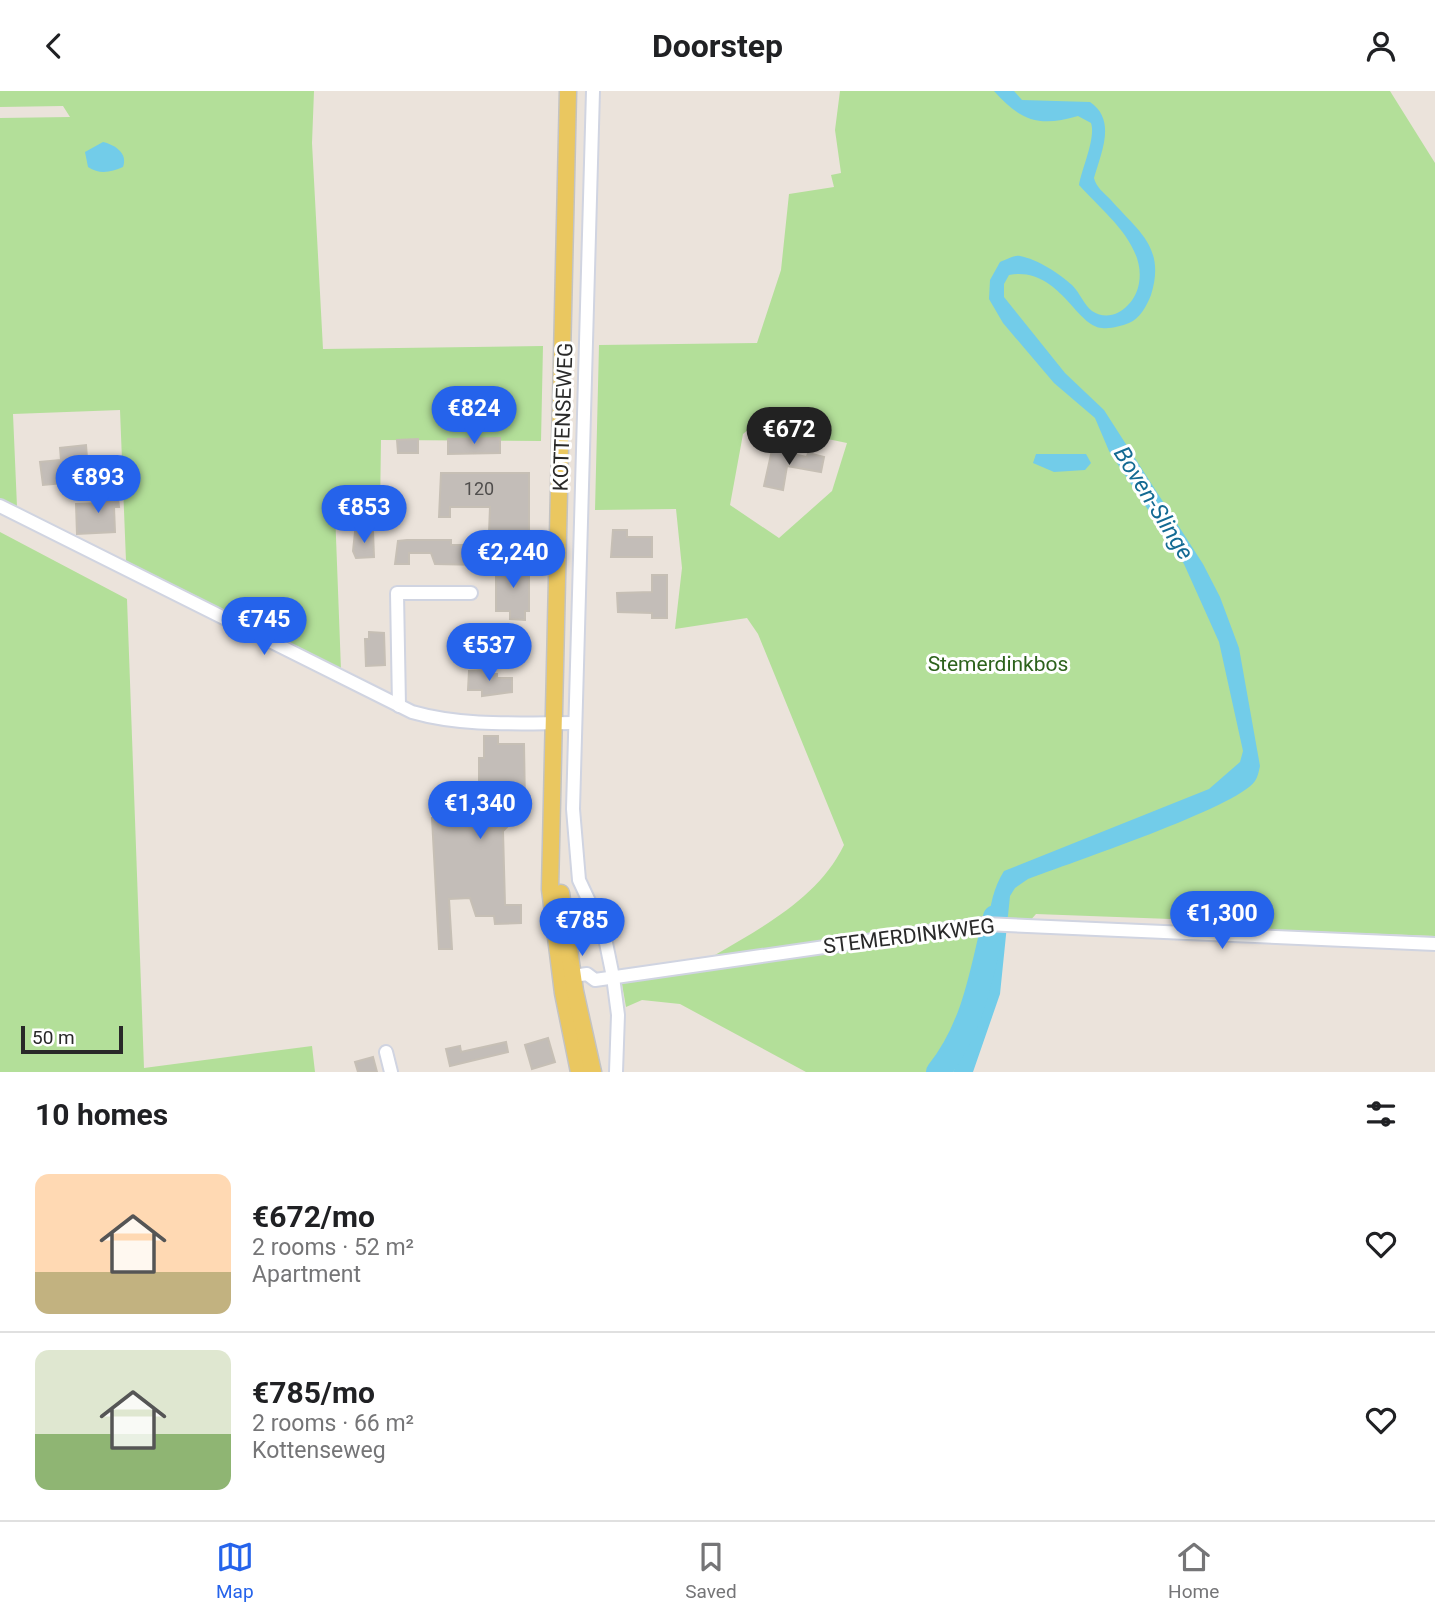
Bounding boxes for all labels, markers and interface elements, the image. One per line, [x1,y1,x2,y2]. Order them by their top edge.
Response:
icon: back [35,27,73,65]
text: Doorstep [652,27,783,65]
icon: person [1362,27,1400,65]
street label: KOTTENSEWEG [548,342,578,492]
pin: €824 [433,387,515,446]
text: €824 [448,395,500,422]
pin: €672 [748,407,830,467]
text: €672 [763,416,815,443]
water label: Boven-Slinge [1108,442,1199,565]
pin: €893 [57,455,139,515]
text: €893 [72,464,124,491]
house number: 120 [464,478,494,499]
pin: €853 [323,485,405,545]
text: €853 [338,494,390,521]
pin: €2,240 [456,531,570,590]
text: €2,240 [477,539,549,566]
pin: €745 [223,597,305,657]
text: €745 [238,606,290,633]
pin: €537 [448,623,530,683]
text: €537 [463,632,515,659]
park label: Stemerdinkbos [928,652,1068,676]
pin: €1,340 [423,781,537,841]
text: €1,340 [444,790,516,817]
pin: €1,300 [1165,891,1279,951]
pin: €785 [541,899,623,958]
text: €1,300 [1186,900,1258,927]
text: €785 [556,907,608,934]
street label: STEMERDINKWEG [822,914,996,958]
scale bar [21,1023,122,1055]
text: 50 m [32,1026,75,1049]
icon: filters [1362,1095,1400,1133]
text: 10 homes [35,1097,168,1132]
text: €672/mo [252,1199,375,1234]
icon: home [91,1202,175,1286]
icon: heart [1362,1225,1400,1263]
text: 2 rooms · 52 m² [252,1234,414,1261]
text: Apartment [252,1261,361,1288]
text: €785/mo [252,1375,375,1410]
icon: home [91,1378,175,1462]
icon: heart [1362,1401,1400,1439]
text: 2 rooms · 66 m² [252,1410,414,1437]
text: Kottenseweg [252,1437,386,1464]
tab: Map [216,1538,254,1603]
tab: Saved [685,1538,737,1603]
tab: Home [1168,1538,1219,1603]

